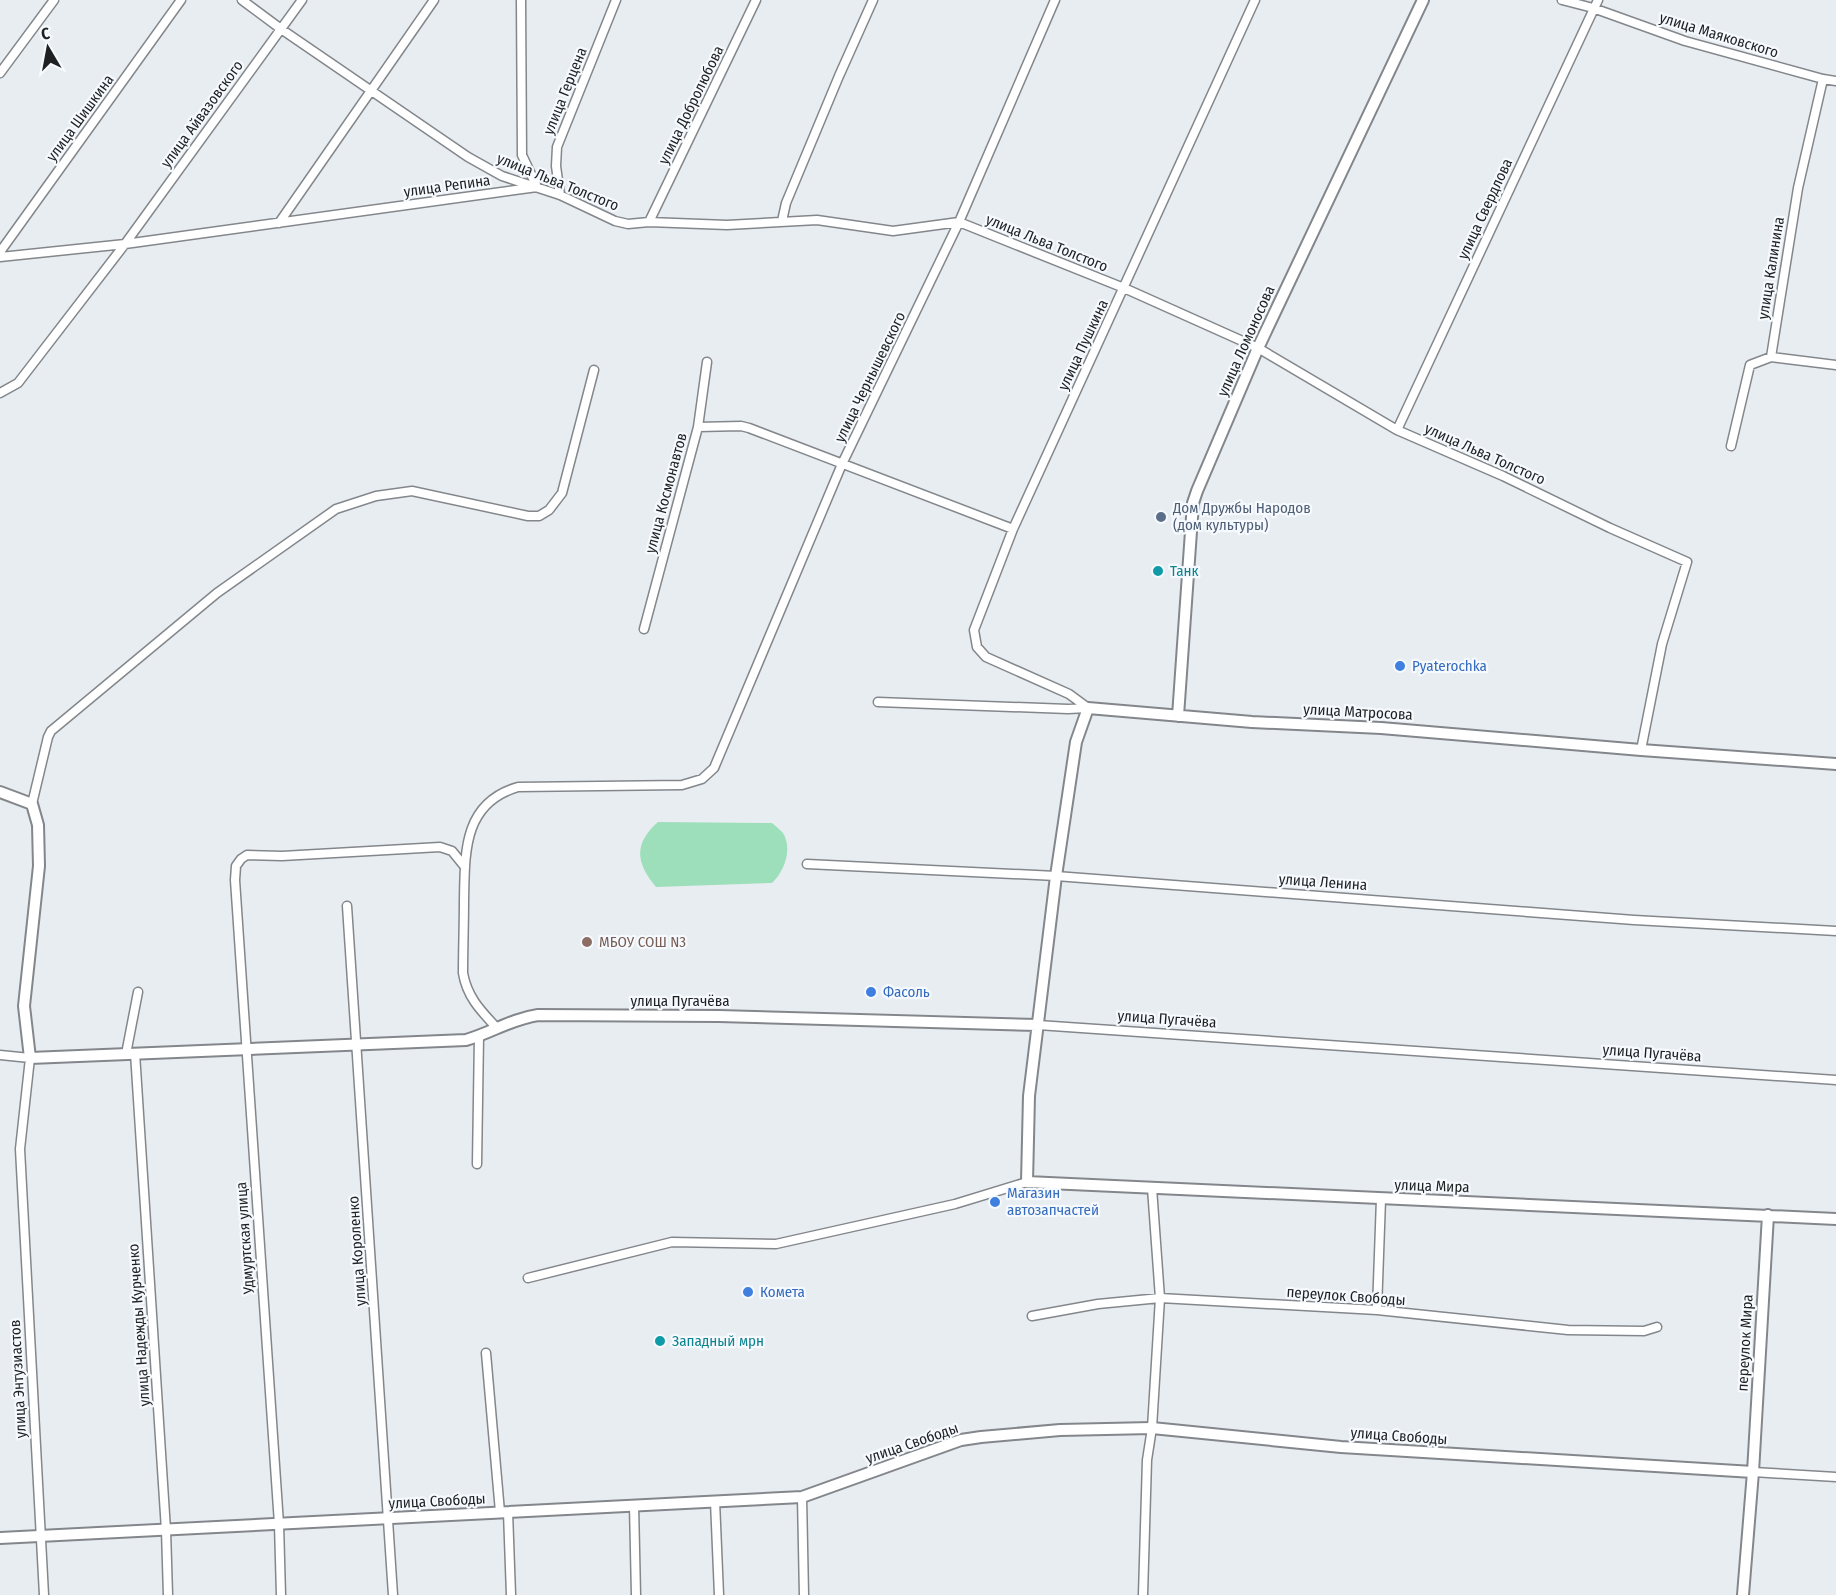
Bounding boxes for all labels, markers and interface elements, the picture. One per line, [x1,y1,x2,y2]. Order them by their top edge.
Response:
street label: улица Маяковского [1657,8,1781,62]
north arrow [18,18,78,78]
text: С [40,24,52,44]
street label: улица Добролюбова [655,43,727,167]
street label: улица Герцена [539,45,591,137]
street label: улица Айвазовского [157,57,247,171]
street label: улица Шишкина [43,71,117,165]
street label: улица Льва Толстого [494,149,622,215]
street label: улица Свердлова [1454,156,1516,262]
street label: улица Репина [403,171,491,201]
street label: улица Льва Толстого [983,210,1111,276]
street label: улица Калинина [1754,215,1788,321]
street label: улица Ломоносова [1213,283,1279,399]
street label: улица Пушкина [1054,297,1112,393]
street label: улица Чернышевского [831,309,909,445]
street label: улица Льва Толстого [1422,419,1548,489]
street label: улица Космонавтов [641,431,691,555]
place label: Дом Дружбы Народов (дом культуры) [1172,499,1311,534]
marker: Дом Дружбы Народов (дом культуры) [1154,510,1168,524]
place label: Танк [1170,562,1199,580]
marker: Танк [1151,564,1165,578]
place label: Pyaterochka [1412,657,1487,675]
marker: Pyaterochka [1393,659,1407,673]
street label: улица Матросова [1303,700,1413,724]
street label: улица Ленина [1278,870,1368,894]
place label: МБОУ СОШ N3 [599,933,686,951]
marker: МБОУ СОШ N3 [580,935,594,949]
place label: Фасоль [883,983,930,1001]
marker: Фасоль [864,985,878,999]
street label: улица Пугачёва [630,992,730,1010]
street label: улица Пугачёва [1117,1007,1217,1031]
street label: улица Пугачёва [1602,1041,1702,1065]
street label: улица Мира [1394,1176,1470,1196]
street label: Удмуртская улица [232,1181,258,1296]
place label: Магазин автозапчастей [1007,1184,1099,1219]
street label: улица Короленко [344,1195,370,1307]
marker: Магазин автозапчастей [988,1195,1002,1209]
street label: улица Надежды Курченко [124,1243,154,1407]
place label: Комета [760,1283,805,1301]
street label: переулок Свободы [1286,1283,1406,1309]
marker: Комета [741,1285,755,1299]
street label: переулок Мира [1733,1294,1757,1392]
street label: улица Энтузиастов [6,1319,30,1439]
place label: Западный мрн [672,1332,764,1350]
marker: Западный мрн [653,1334,667,1348]
street label: улица Свободы [863,1419,961,1467]
street label: улица Свободы [1350,1424,1448,1448]
street label: улица Свободы [388,1489,486,1513]

